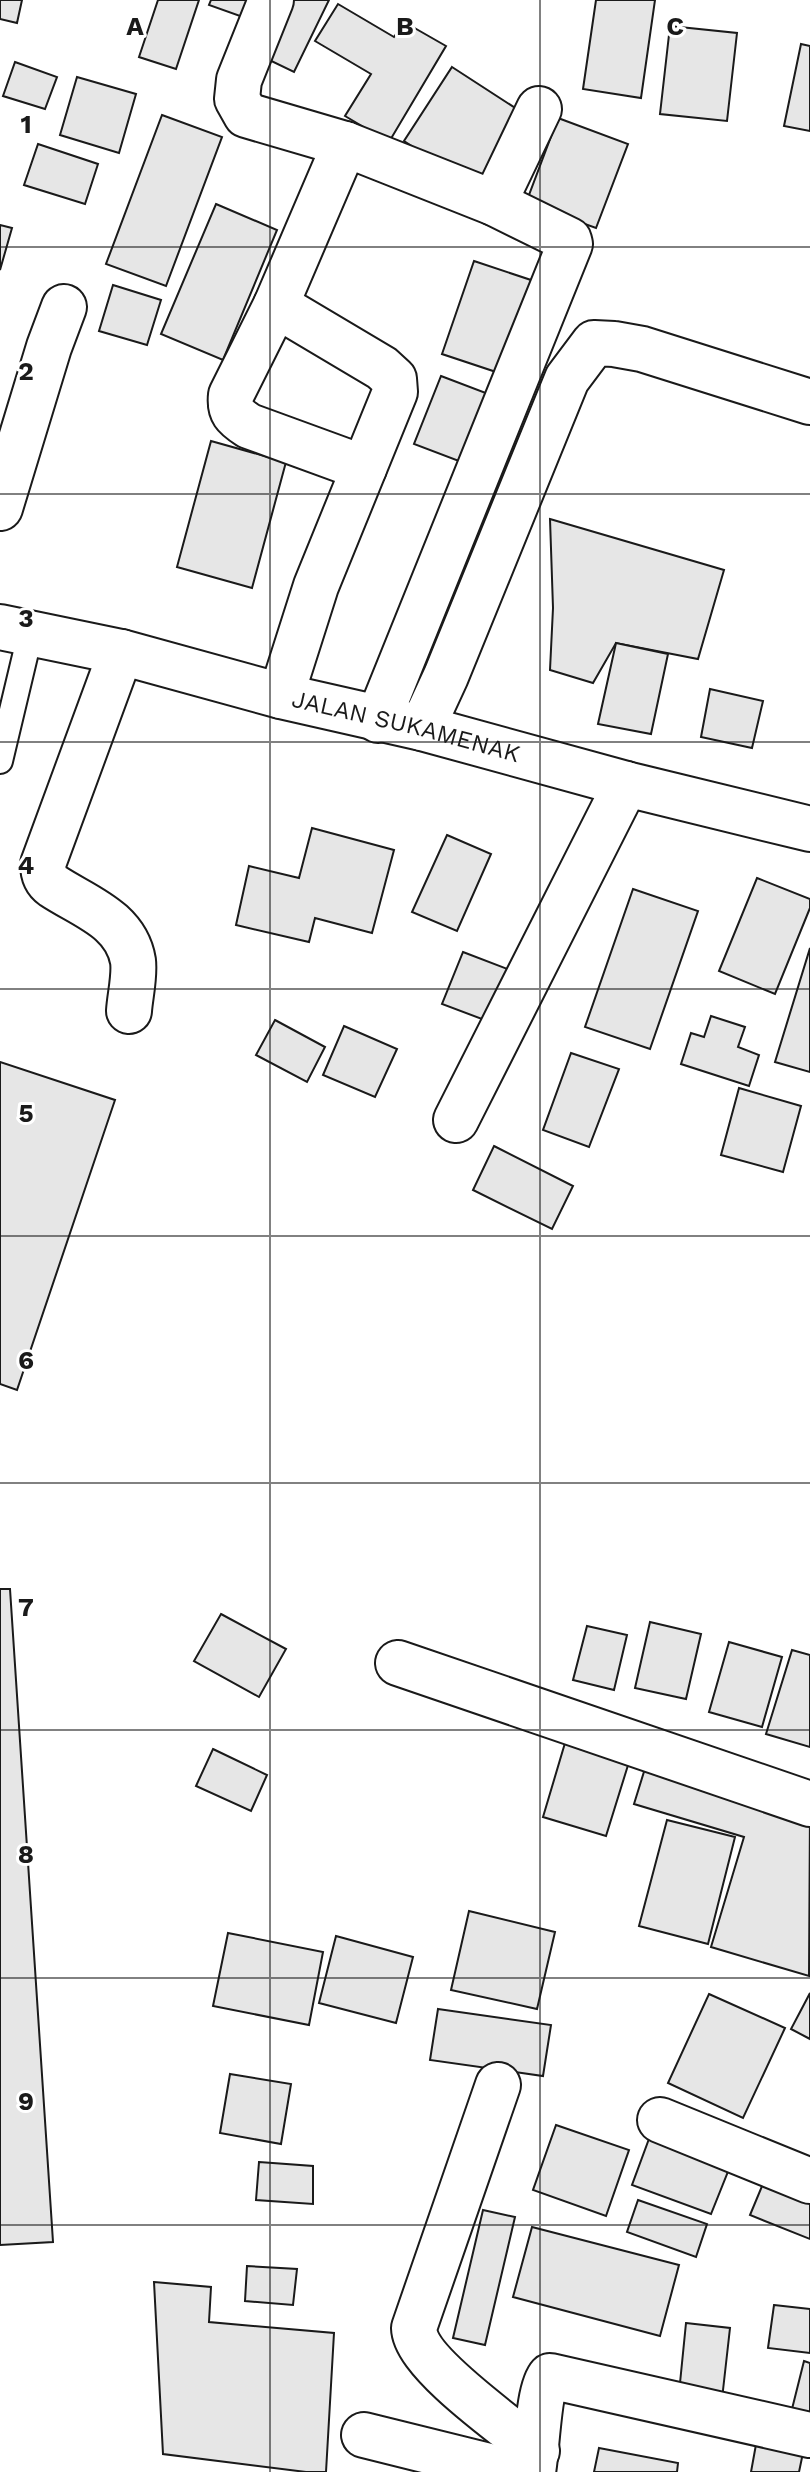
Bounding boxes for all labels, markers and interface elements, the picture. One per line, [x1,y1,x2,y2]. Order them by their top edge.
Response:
text: A [126,11,144,41]
text: B [396,11,414,41]
text: C [666,11,684,41]
text: 1 [20,109,32,139]
text: 2 [18,356,34,386]
text: 3 [18,603,34,633]
street label: JALAN SUKAMENAK [289,685,523,768]
text: 4 [18,850,35,880]
text: 5 [18,1098,34,1128]
text: 6 [18,1345,34,1375]
text: 7 [18,1592,34,1622]
text: 8 [18,1839,34,1869]
text: 9 [18,2086,34,2116]

